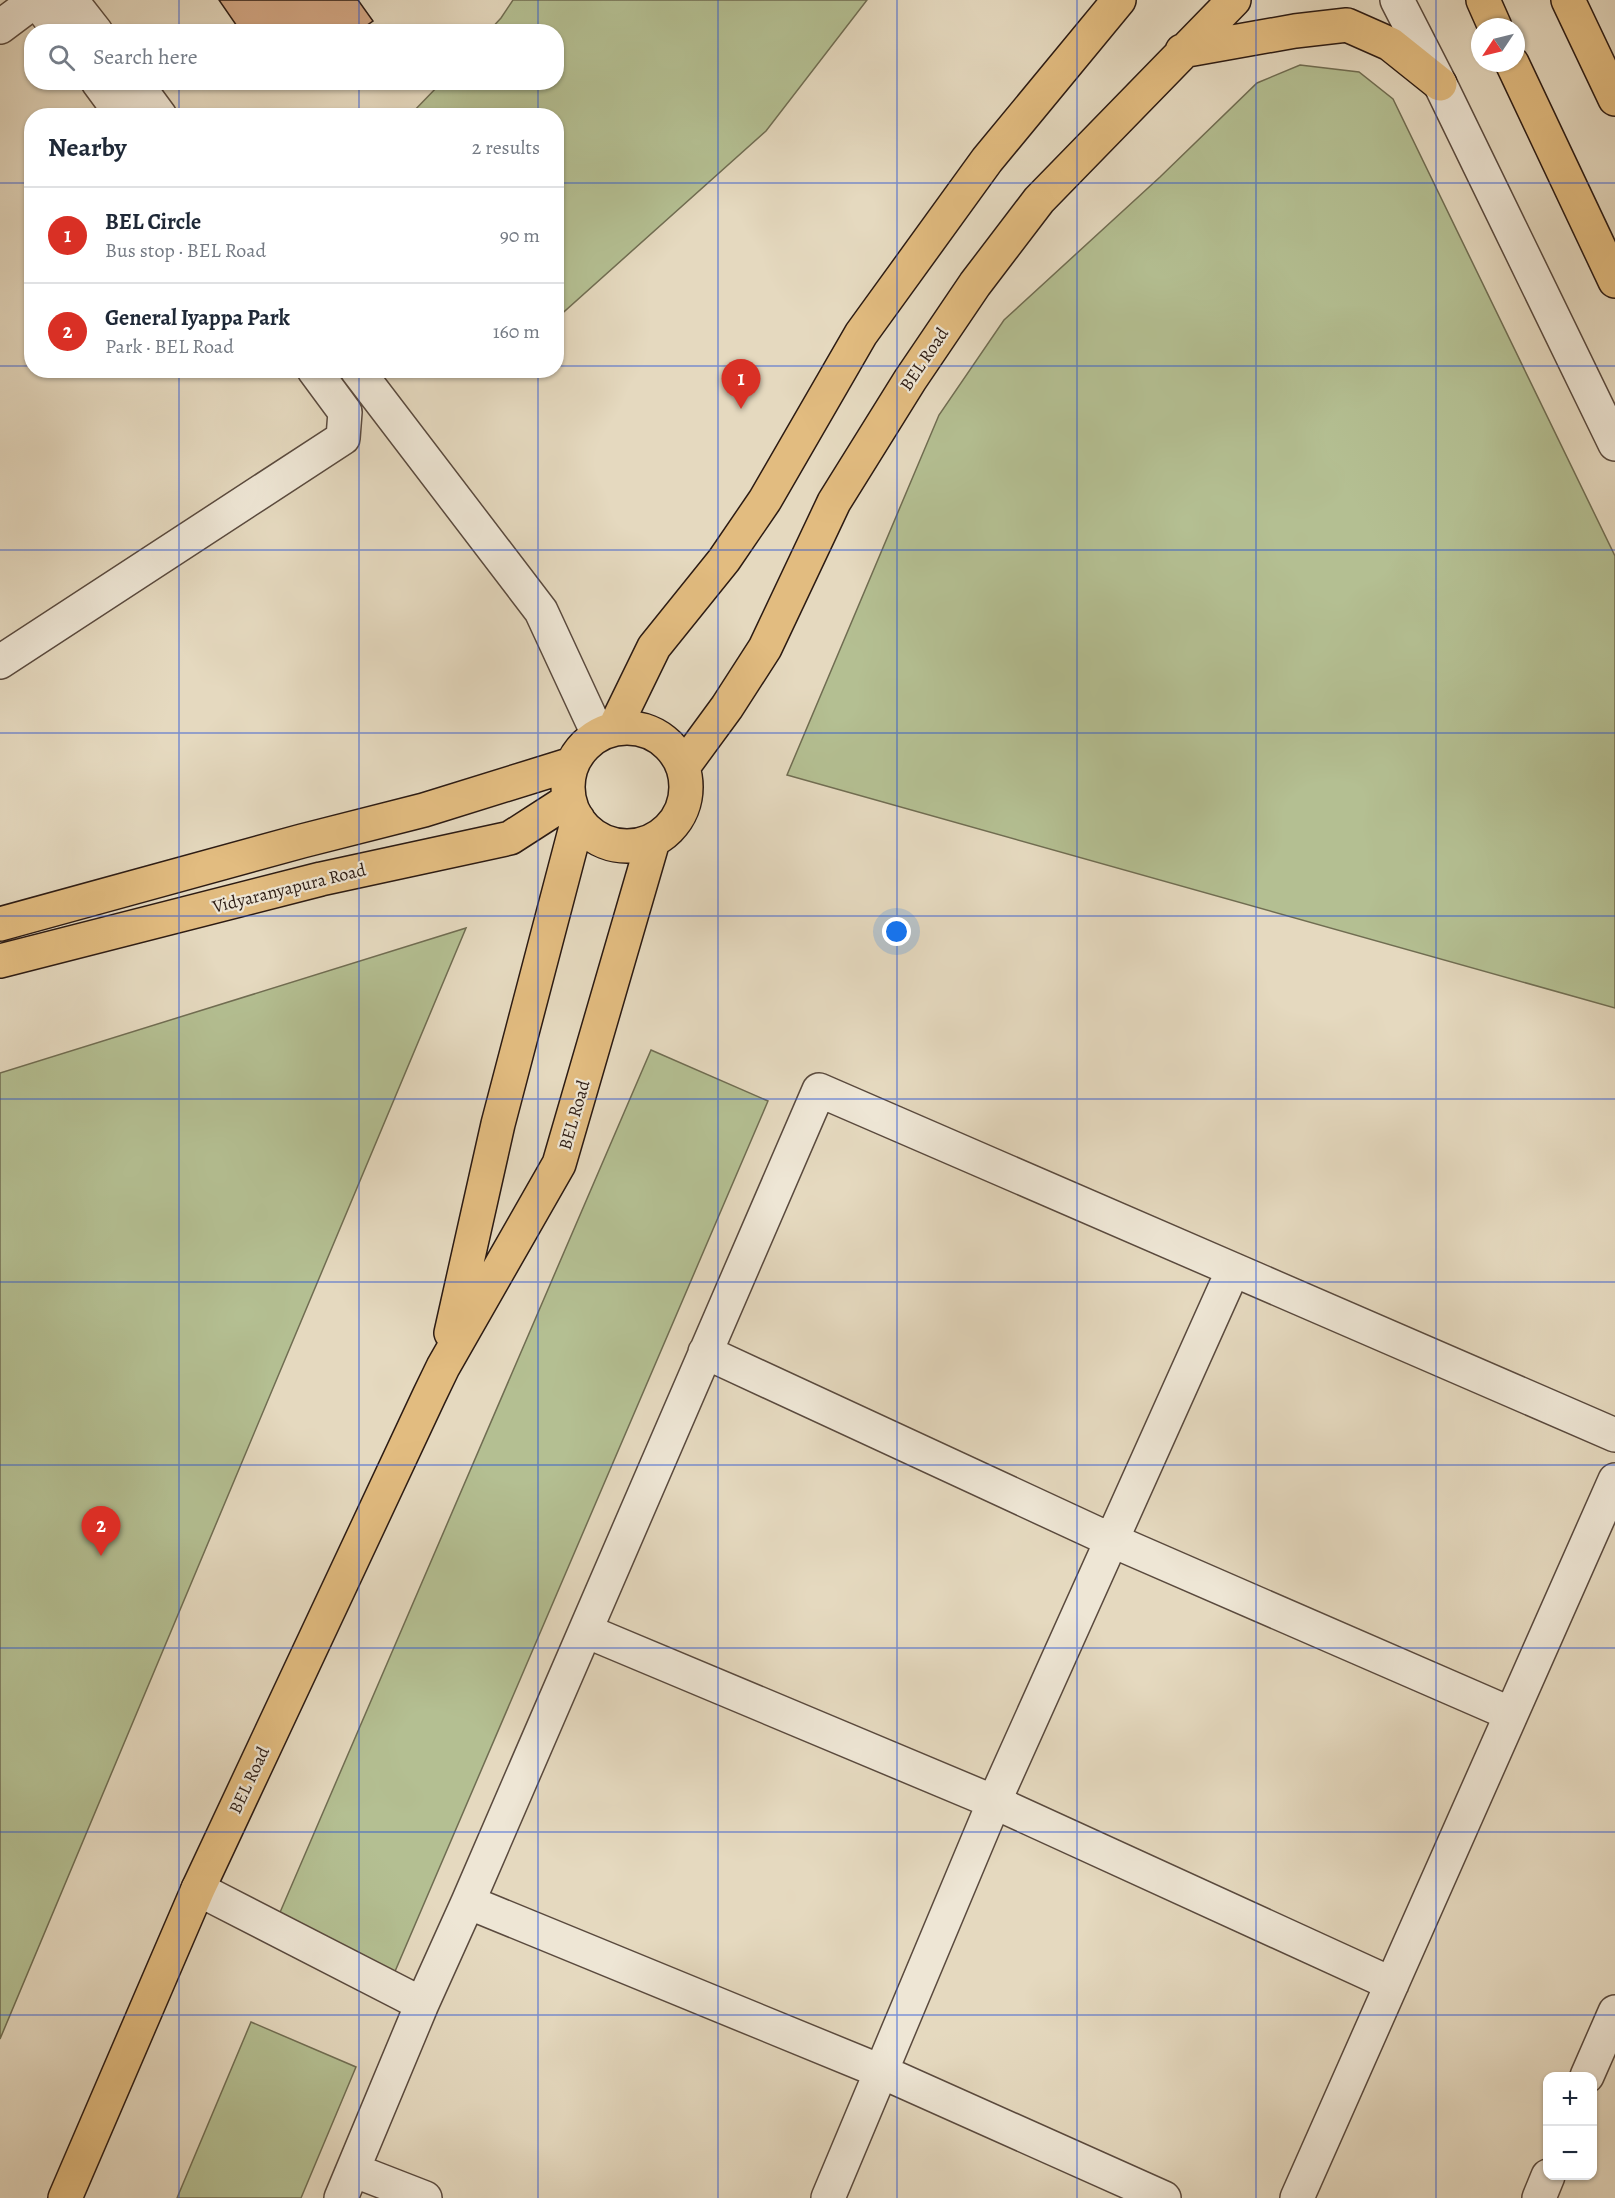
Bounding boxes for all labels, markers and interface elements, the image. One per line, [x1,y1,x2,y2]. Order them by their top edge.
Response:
north arrow [1471,18,1525,72]
search box [24,24,564,90]
icon: search [45,41,78,74]
text: Search here [93,42,198,72]
text: Nearby [48,130,127,165]
text: 2 results [472,134,540,161]
text: BEL Circle [105,207,201,237]
text: 1 [64,222,71,249]
text: 90 m [500,222,540,249]
text: Bus stop · BEL Road [105,237,266,264]
text: General Iyappa Park [105,303,290,333]
text: 2 [63,318,72,345]
text: 160 m [493,318,540,345]
street label: BEL Road [894,322,954,395]
text: Park · BEL Road [105,333,234,360]
pin: 1 [722,360,760,409]
street label: Vidyaranyapura Road [209,857,369,919]
your location [882,917,911,946]
street label: BEL Road [553,1077,595,1153]
pin: 2 [82,1506,120,1556]
street label: BEL Road [223,1742,275,1818]
map controls [1543,2072,1597,2180]
button: + [1543,2072,1597,2126]
button: − [1543,2126,1597,2180]

